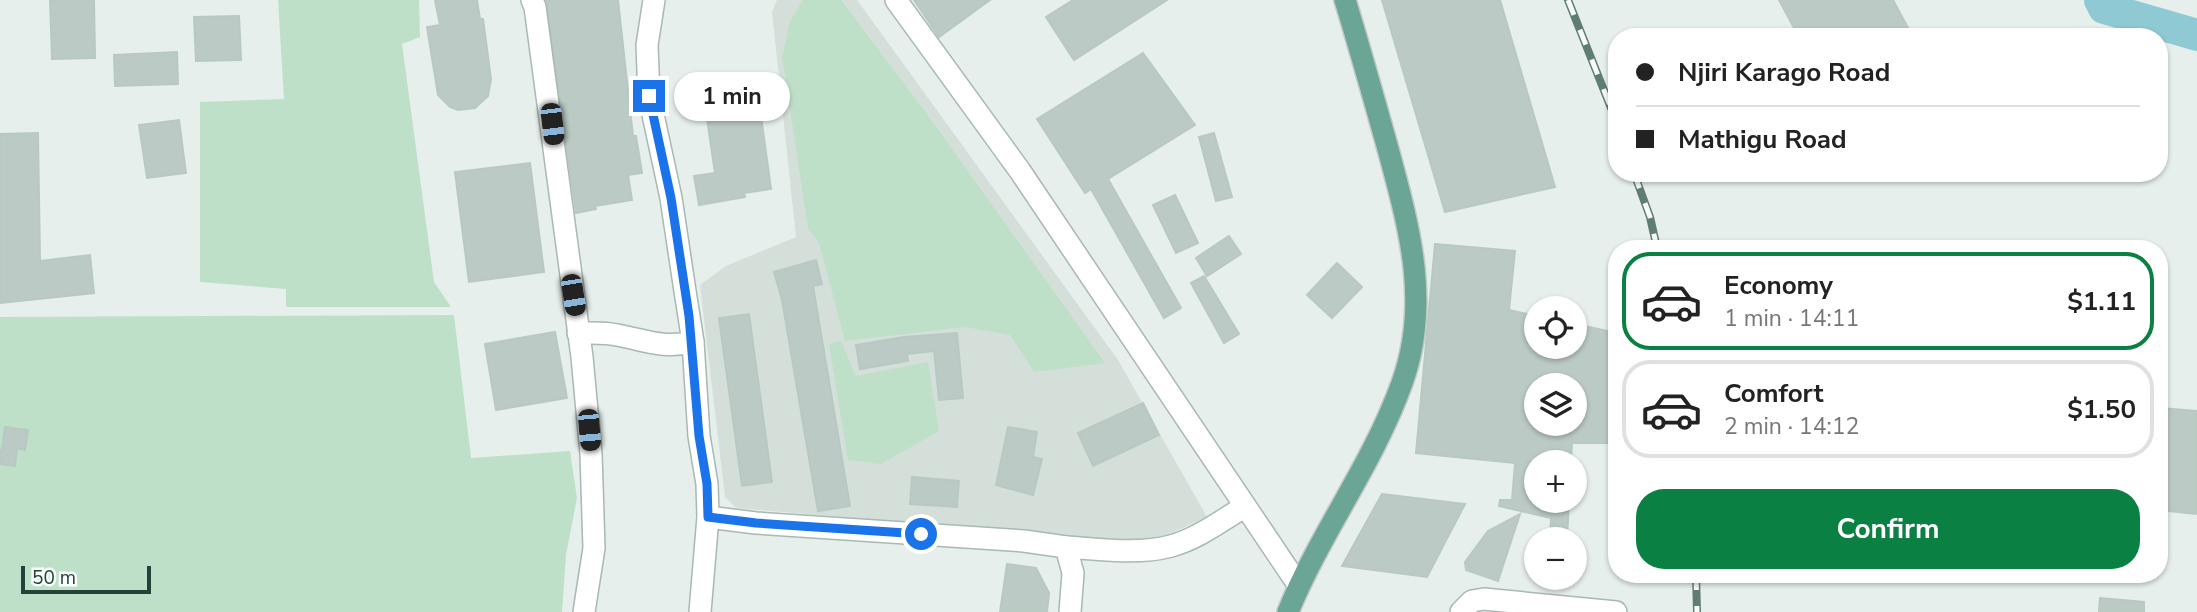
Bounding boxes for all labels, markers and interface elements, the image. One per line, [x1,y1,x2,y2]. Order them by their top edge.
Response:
text: Njiri Karago Road [1678,55,1890,90]
callout: 1 min [674,72,789,120]
route end [633,80,665,112]
text: 1 min [702,81,762,112]
car [540,102,565,146]
text: Mathigu Road [1678,122,1847,157]
text: Economy [1724,268,1833,303]
icon: car [1640,270,1703,333]
car [560,273,587,317]
text: $1.11 [2067,284,2136,319]
map controls [1524,296,1587,590]
button: locate [1524,296,1587,359]
text: 1 min · 14:11 [1724,303,1859,334]
button: layers [1524,373,1587,436]
text: Comfort [1724,376,1824,411]
icon: car [1640,378,1703,441]
text: $1.50 [2067,392,2136,427]
car [577,408,602,452]
text: 2 min · 14:12 [1724,411,1859,442]
button: + [1524,450,1587,513]
button: Confirm [1636,489,2140,569]
route start [905,518,937,550]
button: − [1524,527,1587,590]
scale bar [21,563,150,595]
text: 50 m [32,565,76,591]

